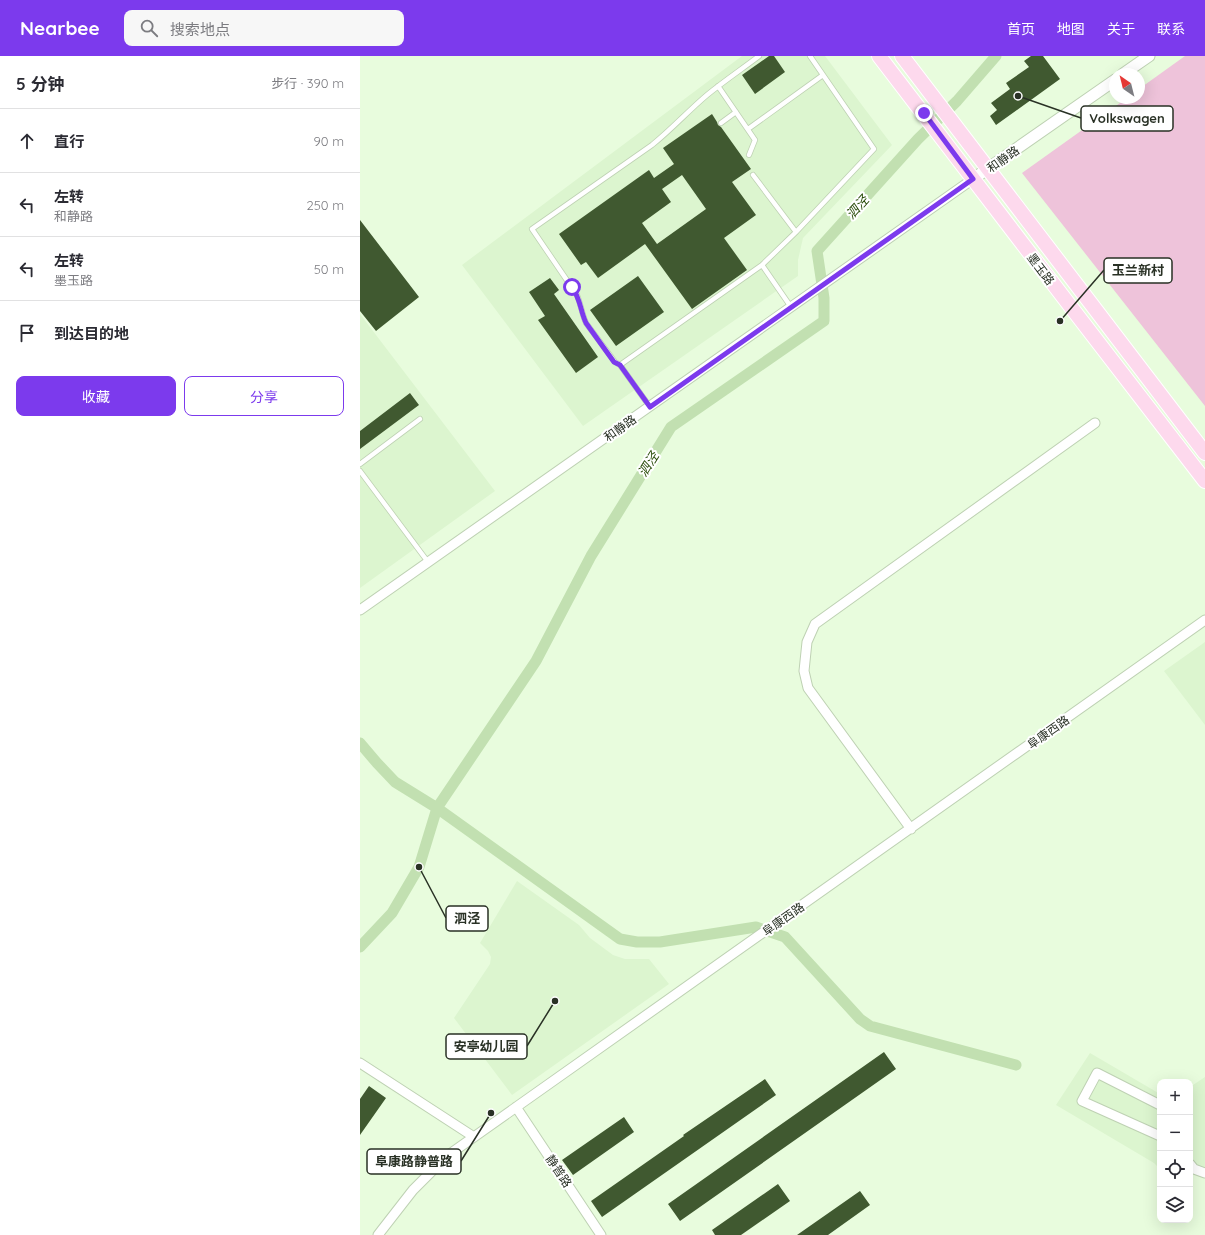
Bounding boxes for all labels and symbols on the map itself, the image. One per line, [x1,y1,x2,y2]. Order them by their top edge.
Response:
north arrow [1109,68,1145,104]
route end [915,104,933,122]
callout: Volkswagen [1081,106,1173,131]
text: Volkswagen [1089,110,1165,126]
street label: 和静路 [984,143,1022,175]
water label: 泗泾 [842,191,873,222]
street label: 墨玉路 [1024,250,1058,288]
callout: 玉兰新村 [1104,258,1172,283]
text: 玉兰新村 [1112,262,1164,278]
route start [563,278,581,296]
street label: 和静路 [601,412,639,444]
water label: 泗泾 [634,447,663,479]
street label: 阜康西路 [1024,712,1072,752]
street label: 阜康西路 [759,899,807,939]
callout: 泗泾 [446,906,488,931]
text: 泗泾 [454,910,480,926]
callout: 安亭幼儿园 [446,1034,527,1059]
text: 安亭幼儿园 [453,1038,519,1054]
callout: 阜康路静普路 [367,1149,461,1174]
street label: 静普路 [543,1152,575,1190]
text: 阜康路静普路 [375,1153,453,1169]

